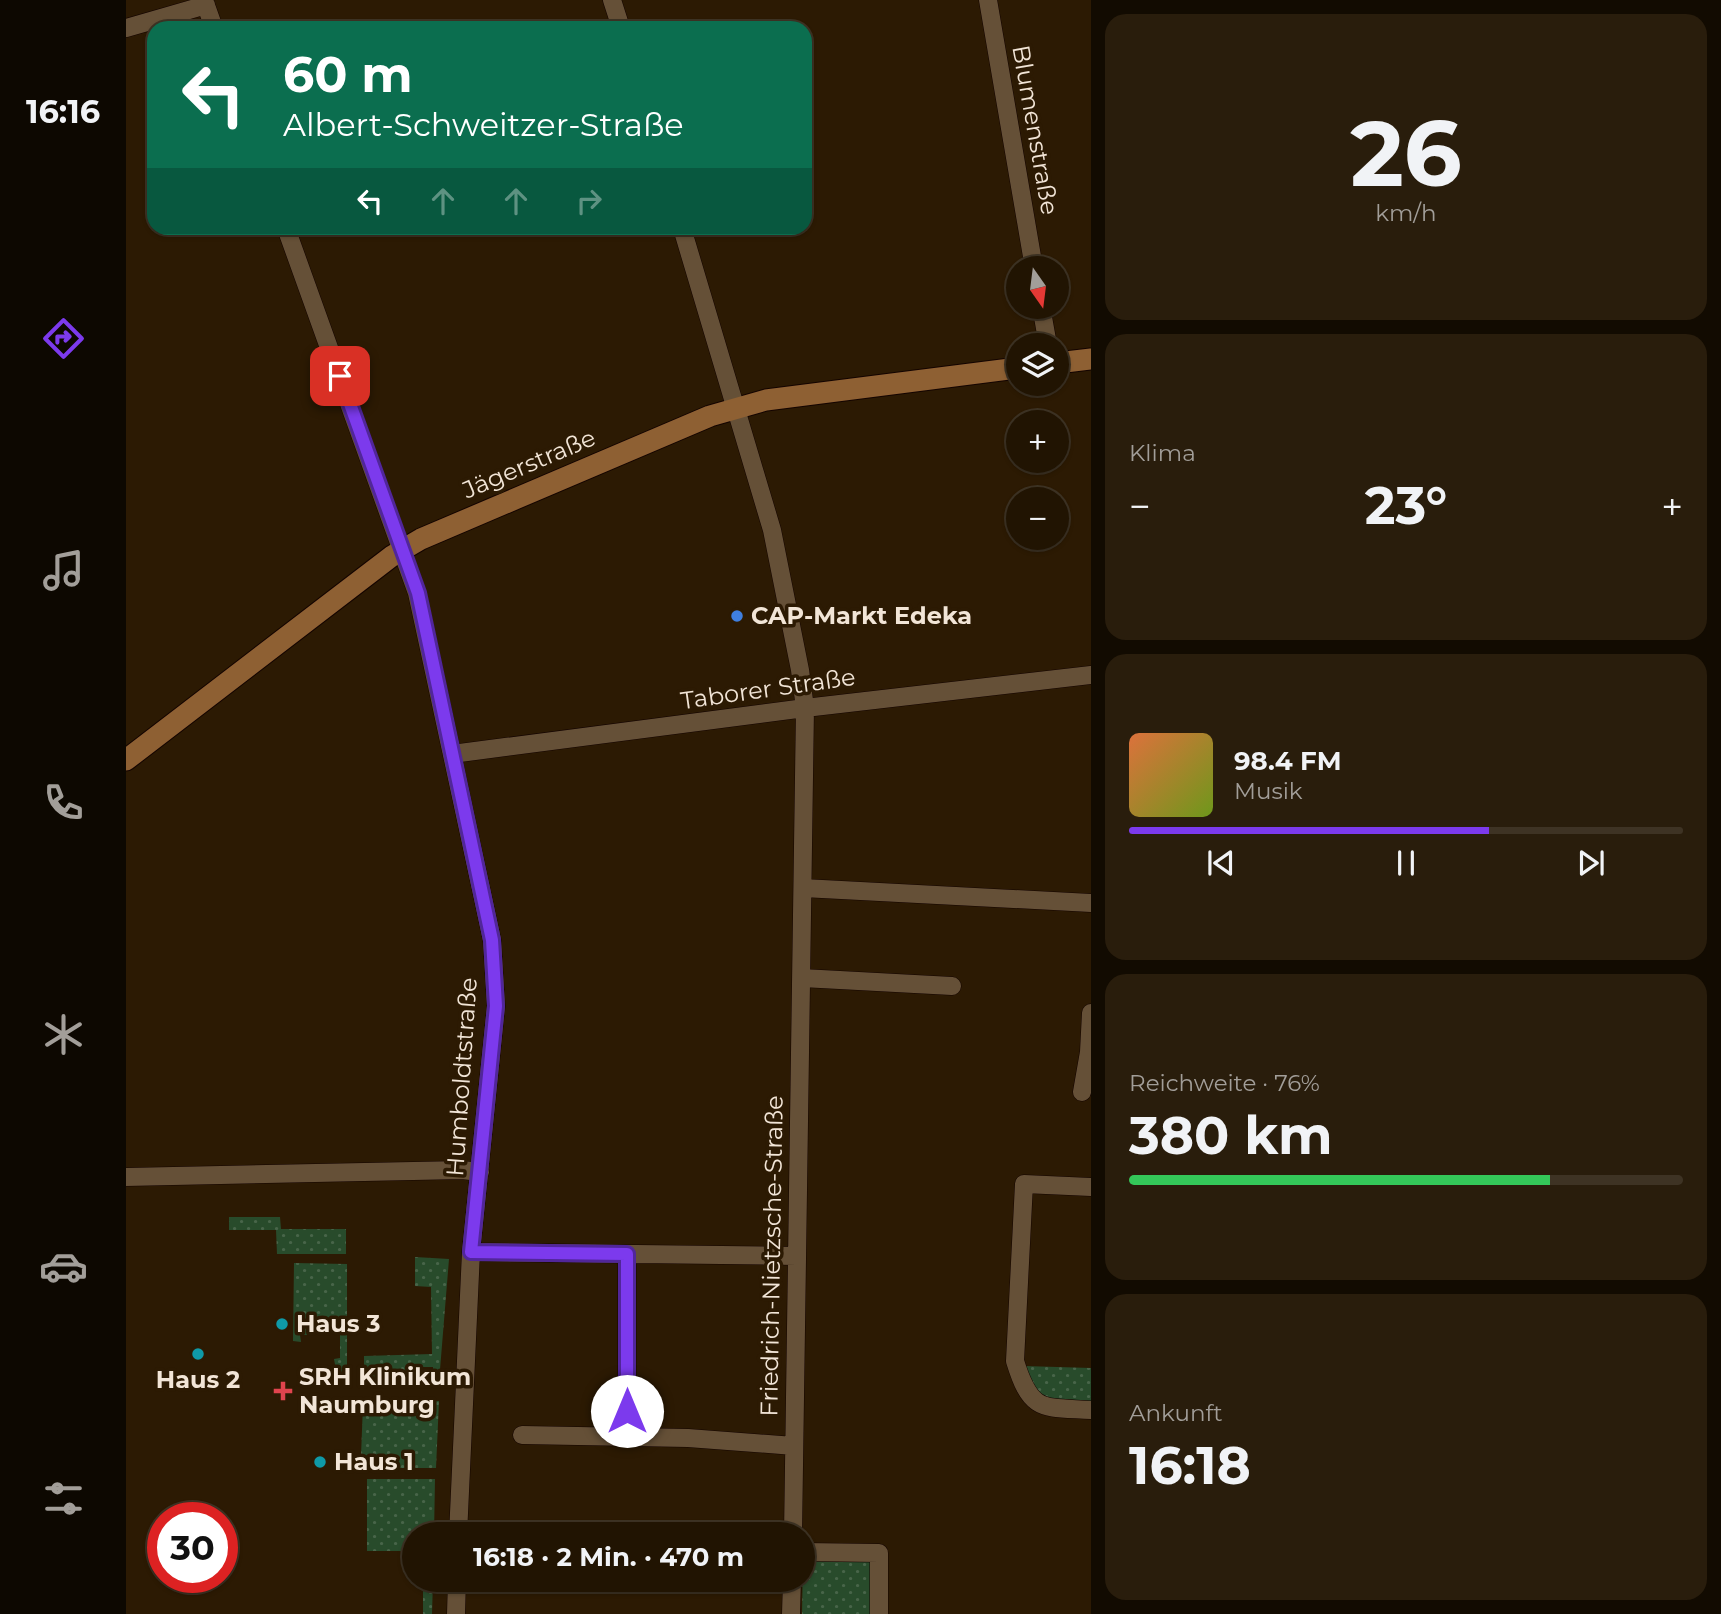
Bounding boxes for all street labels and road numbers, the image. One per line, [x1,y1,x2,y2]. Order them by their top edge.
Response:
street label: Blumenstraße [1006,43,1065,217]
street label: Jägerstraße [457,423,600,505]
street label: Taborer Straße [679,662,857,715]
street label: Humboldtstraße [440,976,483,1177]
street label: Friedrich-Nietzsche-Straße [754,1095,789,1417]

